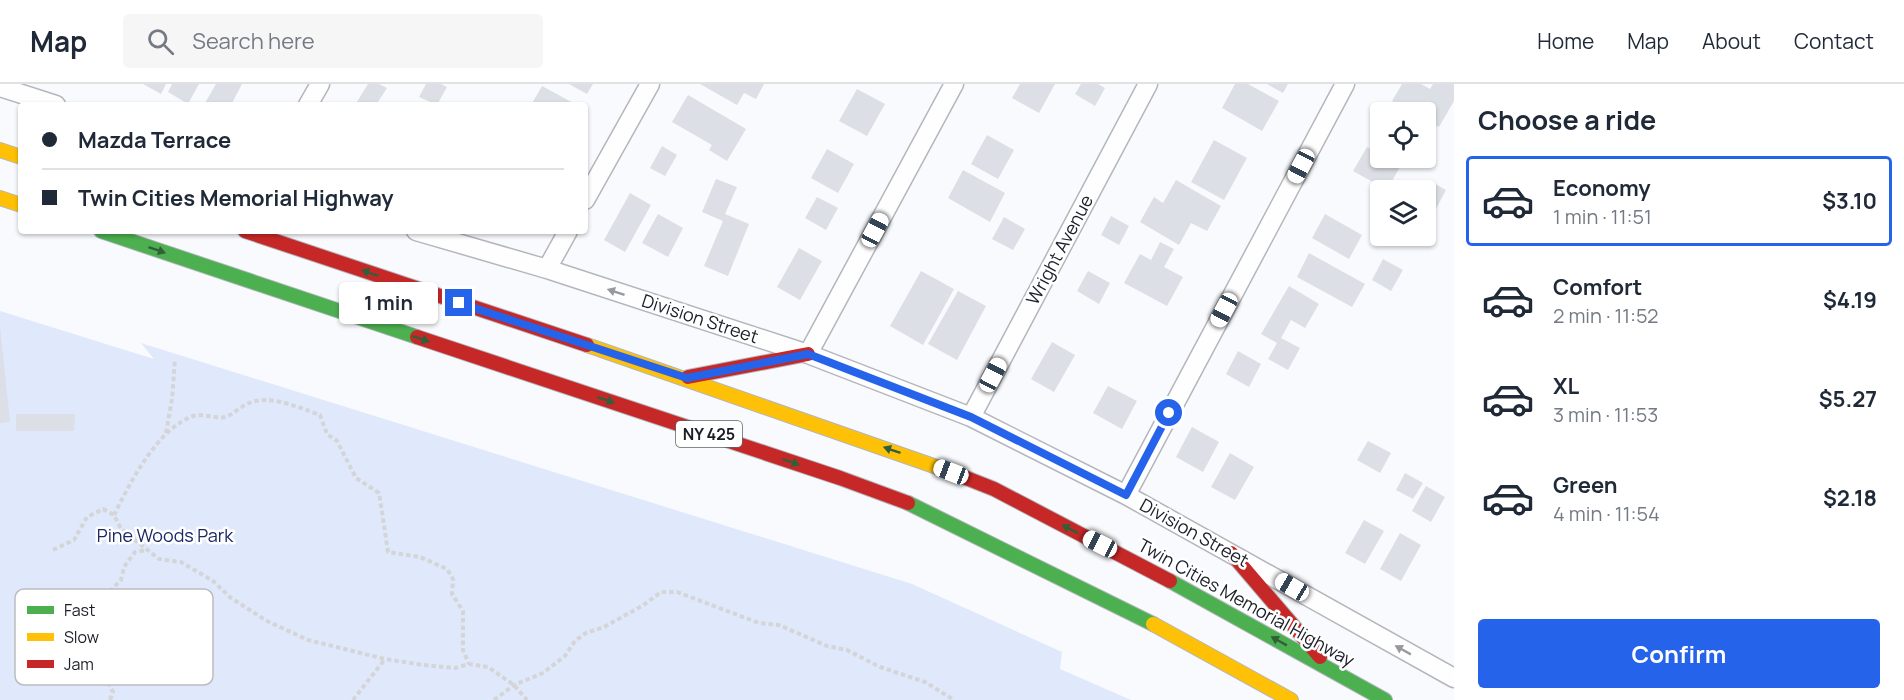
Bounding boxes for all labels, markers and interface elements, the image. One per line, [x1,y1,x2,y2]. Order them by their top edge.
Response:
search box [123,14,543,68]
text: Map [30,22,87,60]
icon: search [144,25,177,58]
text: Search here [192,26,315,56]
text: Home [1537,27,1594,55]
text: Map [1627,27,1669,55]
text: About [1702,27,1761,55]
text: Contact [1794,27,1874,55]
text: Choose a ride [1478,101,1656,138]
map controls [1370,102,1436,246]
button: locate [1370,102,1436,168]
text: Mazda Terrace [78,125,231,155]
car [1285,146,1317,186]
text: Economy [1553,173,1651,203]
icon: car [1481,174,1535,228]
button: layers [1370,180,1436,246]
text: Twin Cities Memorial Highway [78,183,393,213]
text: $3.10 [1822,186,1877,216]
street label: Wright Avenue [1020,190,1098,309]
text: 1 min · 11:51 [1553,203,1652,230]
car [859,210,891,250]
one-way arrow [148,246,166,255]
one-way arrow [361,268,379,277]
text: Comfort [1553,272,1642,302]
icon: car [1481,273,1535,327]
callout: 1 min [339,282,438,324]
text: $4.19 [1823,285,1877,315]
one-way arrow [607,286,625,296]
street label: Division Street [639,288,762,348]
text: 1 min [364,289,413,316]
route end [445,289,472,316]
car [1208,290,1240,330]
text: 2 min · 11:52 [1553,302,1658,329]
one-way arrow [412,334,430,344]
car [977,355,1009,395]
text: XL [1553,371,1579,401]
icon: car [1481,372,1535,426]
text: $5.27 [1819,384,1877,414]
one-way arrow [597,395,615,405]
route start [1155,399,1182,426]
text: 3 min · 11:53 [1553,401,1658,428]
road number: NY 425 [676,421,742,447]
one-way arrow [883,445,901,455]
car [931,457,971,487]
one-way arrow [782,458,800,467]
text: Green [1553,470,1618,500]
icon: car [1481,471,1535,525]
text: $2.18 [1823,483,1877,513]
street label: Division Street [1136,492,1253,572]
text: 4 min · 11:54 [1553,500,1660,527]
park label: Pine Woods Park [97,523,234,547]
one-way arrow [1062,524,1079,534]
car [1080,528,1120,560]
street label: Twin Cities Memorial Highway [1134,533,1359,672]
car [1272,570,1312,604]
legend [15,589,213,685]
text: Fast [64,599,95,621]
button: Confirm [1478,619,1880,688]
text: Slow [64,626,99,648]
one-way arrow [1270,636,1287,646]
one-way arrow [1395,644,1411,655]
text: Jam [64,653,94,675]

